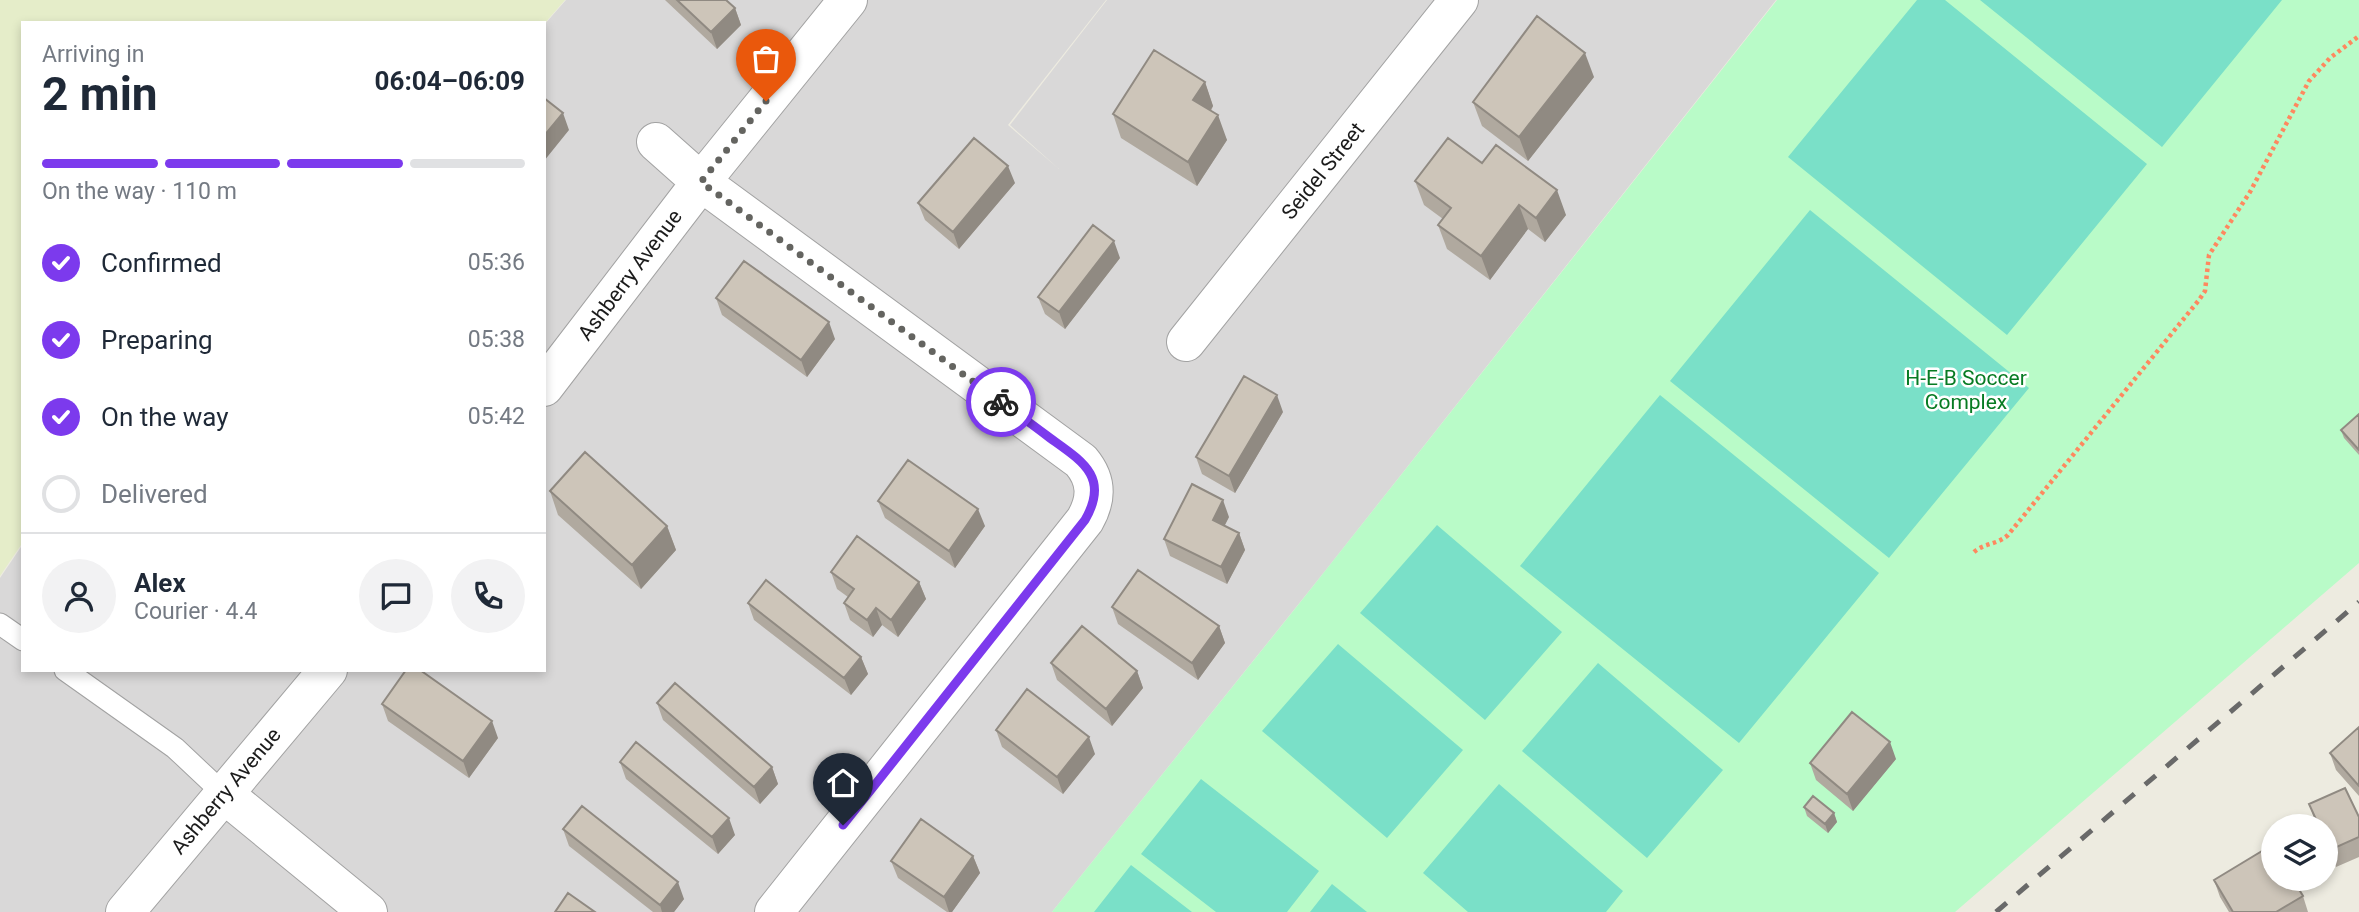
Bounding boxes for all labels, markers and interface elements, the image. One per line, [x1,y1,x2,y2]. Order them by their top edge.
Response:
pin [736,29,796,101]
icon: bag [747,40,785,78]
text: Arriving in [42,41,145,68]
text: 06:04–06:09 [375,66,525,96]
text: 2 min [42,67,158,121]
street label: Seidel Street [1277,118,1369,224]
text: On the way · 110 m [42,178,237,205]
street label: Ashberry Avenue [573,205,687,345]
icon: check [42,244,80,282]
text: Confirmed [101,248,222,278]
text: 05:36 [468,249,525,276]
icon: check [42,321,80,359]
text: Preparing [101,325,213,355]
text: 05:38 [468,326,525,353]
park label: H-E-B Soccer Complex [1905,366,2027,414]
courier [966,367,1036,437]
icon: bike [982,383,1020,421]
icon: check [42,398,80,436]
text: On the way [101,402,229,432]
text: 05:42 [468,403,525,430]
text: Delivered [101,479,208,509]
button: person [42,559,116,633]
button: chat [359,559,433,633]
button: phone [451,559,525,633]
text: Alex [134,568,186,598]
text: Courier · 4.4 [134,598,257,625]
street label: Ashberry Avenue [166,723,286,859]
pin [813,753,873,825]
icon: home [824,764,862,802]
map controls [2261,814,2338,891]
button: layers [2261,814,2338,891]

